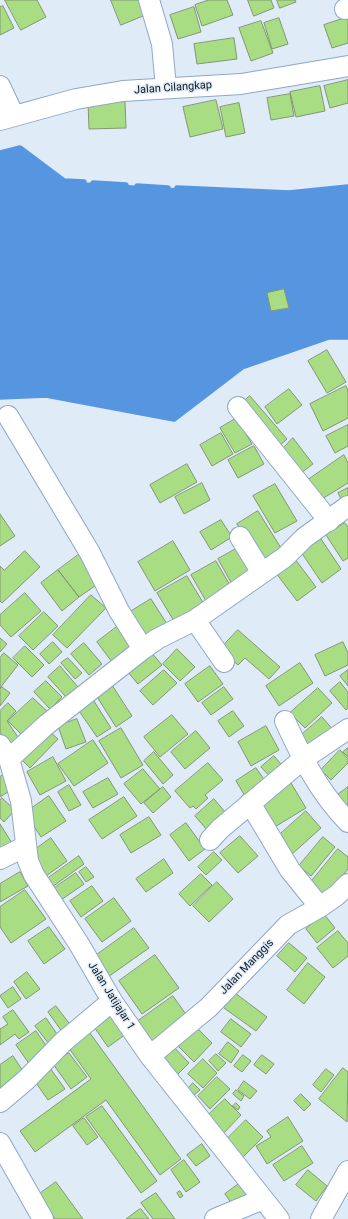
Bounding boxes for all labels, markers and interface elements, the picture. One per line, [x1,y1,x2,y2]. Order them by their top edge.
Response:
street label: Jalan Cilangkap [134,79,212,97]
street label: Jalan Manggis [217,937,277,997]
street label: Jalan Jatijajar 1 [85,960,137,1032]

